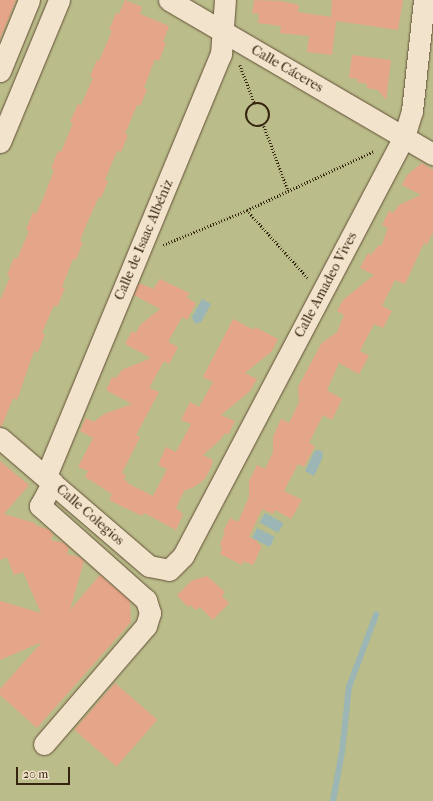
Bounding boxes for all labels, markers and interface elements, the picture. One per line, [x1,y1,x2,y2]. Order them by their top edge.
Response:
street label: Calle Cáceres [248,42,326,96]
street label: Calle de Isaac Albéniz [111,177,177,303]
street label: Calle Amadeo Vives [291,229,361,341]
street label: Calle Colegios [53,481,127,549]
scale bar [18,759,72,785]
text: 20 m [23,767,48,781]

